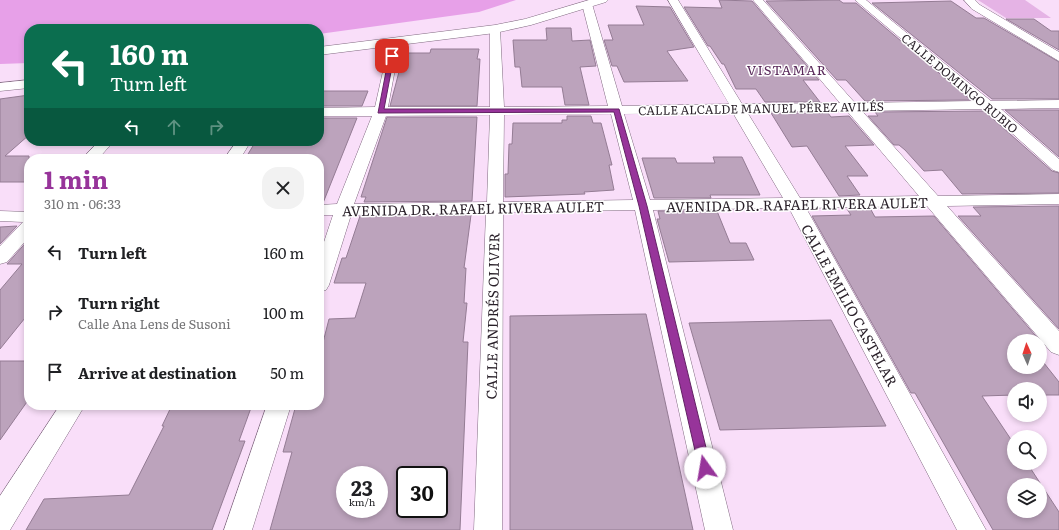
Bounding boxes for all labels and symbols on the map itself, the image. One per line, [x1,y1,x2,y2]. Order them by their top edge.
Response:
street label: CALLE DOMINGO RUBIO [898,29,1022,137]
pin [375,39,409,73]
district label: VISTAMAR [747,60,827,79]
street label: CALLE ALCALDE MANUEL PÉREZ AVILÉS [638,97,884,119]
street label: AVENIDA DR. RAFAEL RIVERA AULET [666,192,928,216]
street label: AVENIDA DR. RAFAEL RIVERA AULET [342,196,604,220]
street label: CALLE EMILIO CASTELAR [797,220,903,390]
street label: CALLE ANDRÉS OLIVER [481,232,503,400]
north arrow [1007,334,1047,374]
position arrow [684,447,726,489]
speed limit sign: 30 [396,466,448,518]

